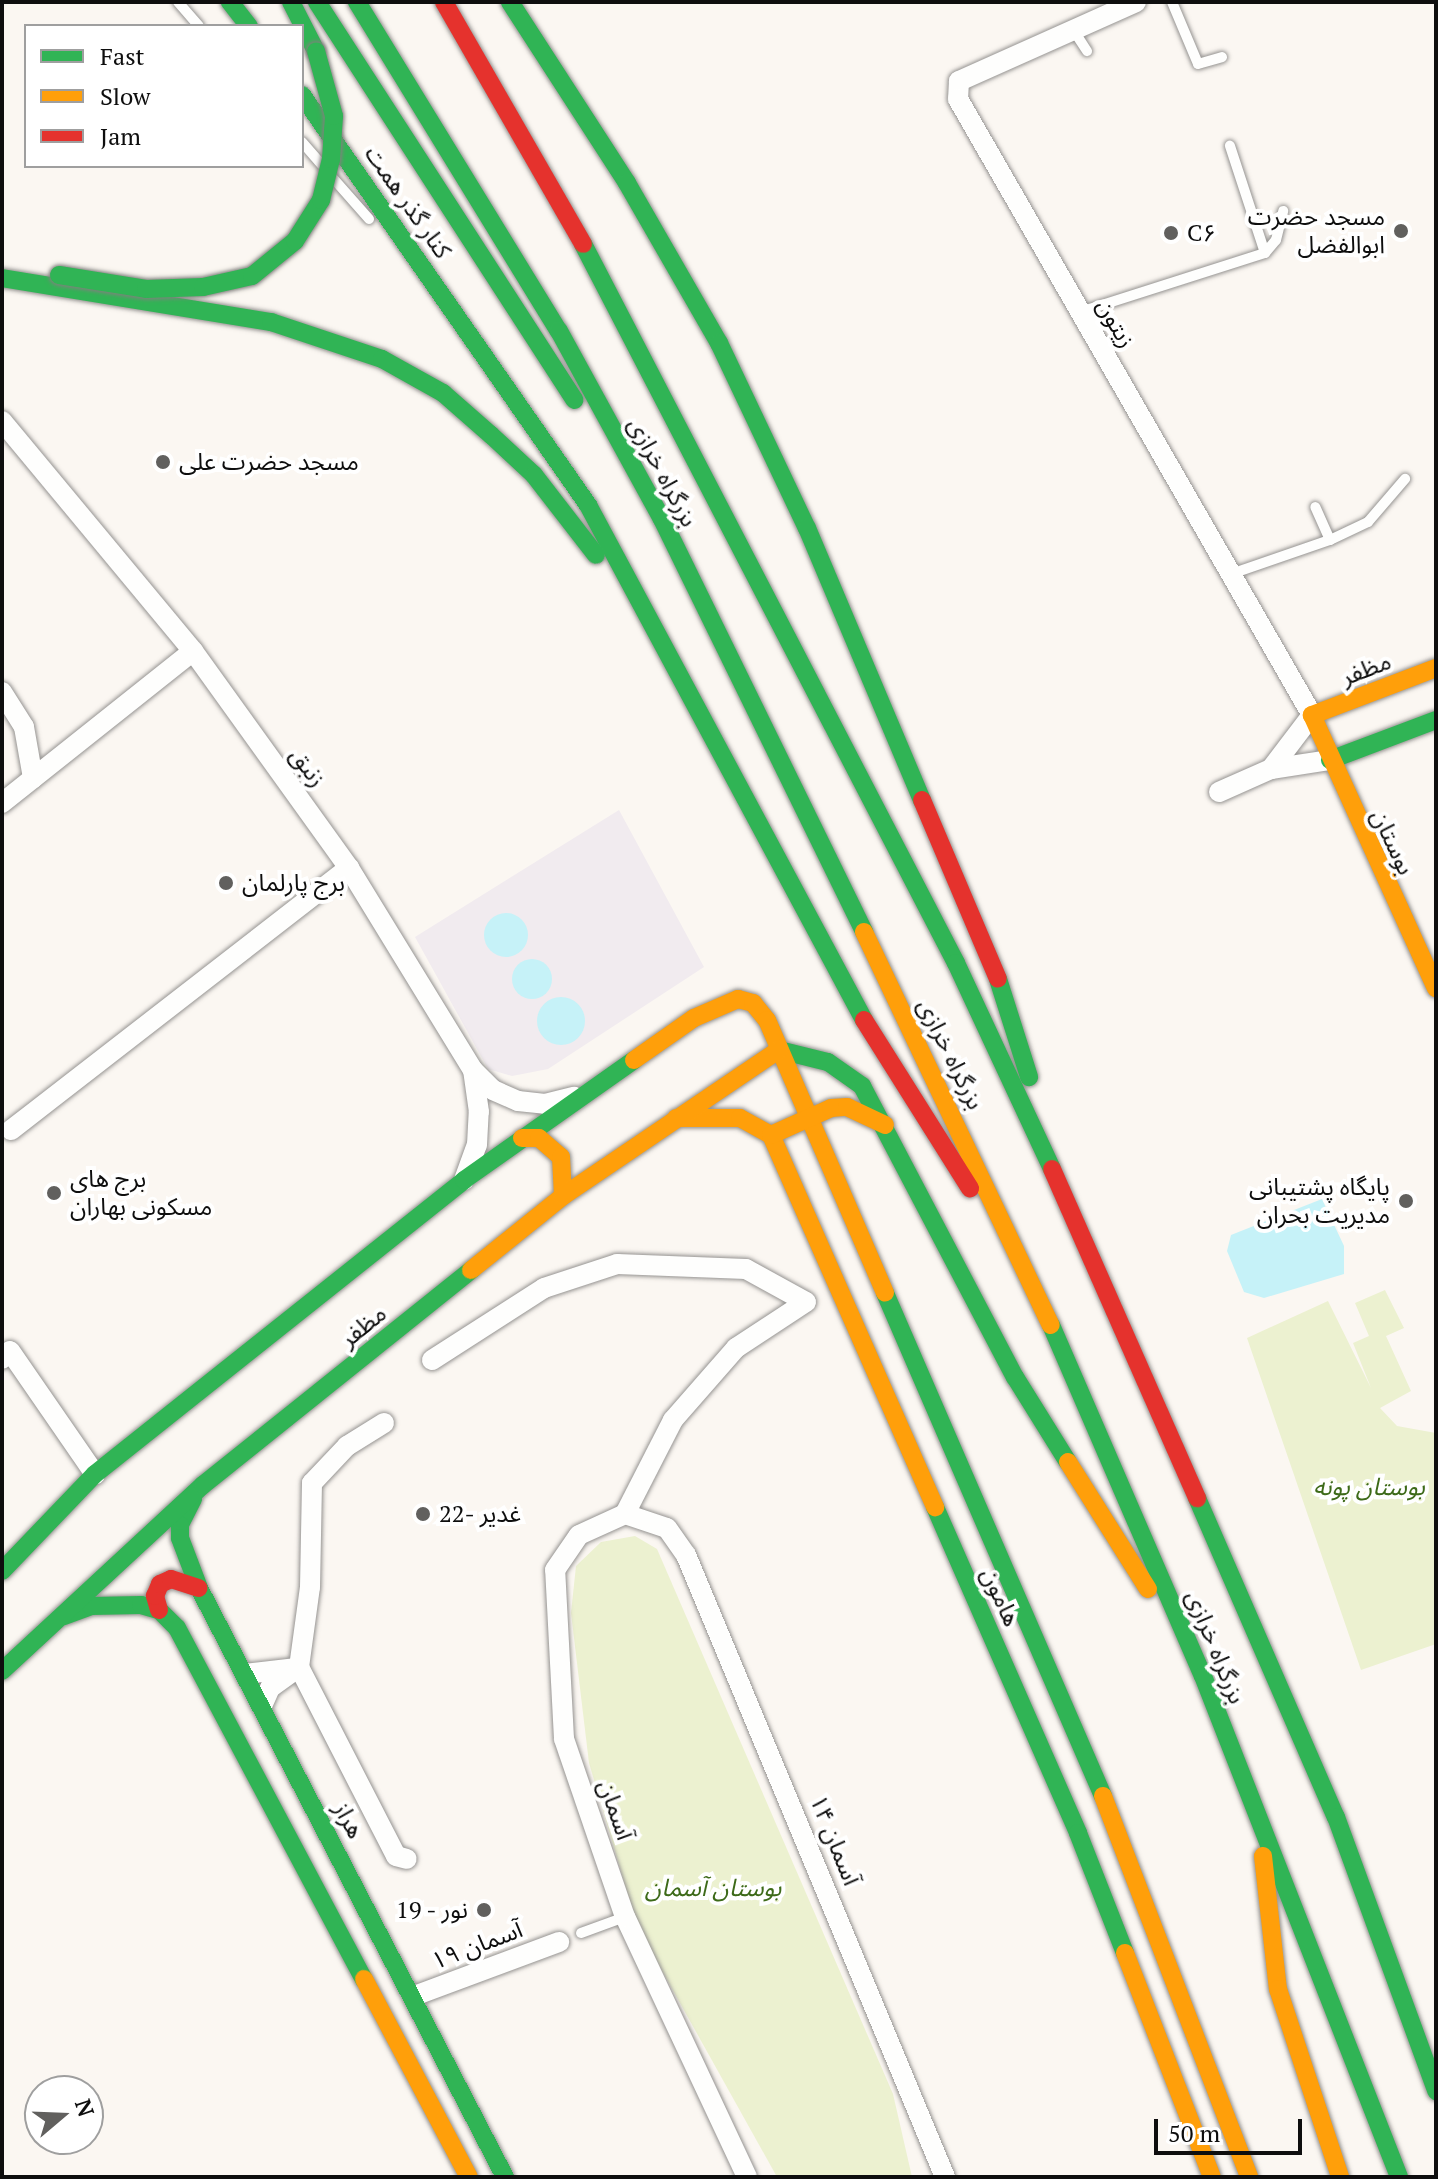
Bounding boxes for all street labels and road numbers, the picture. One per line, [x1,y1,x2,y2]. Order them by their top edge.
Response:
street label: کنار گذر همت [359,140,457,264]
street label: زیتون [1091,293,1141,353]
street label: بزرگراه خرازی [622,412,704,532]
street label: مظفر [1337,646,1395,692]
street label: زنبق [284,741,332,793]
street label: بوستان [1365,805,1421,879]
street label: بزرگراه خرازی [912,994,990,1114]
street label: مظفر [334,1299,392,1353]
street label: هامون [975,1563,1027,1631]
street label: بزرگراه خرازی [1180,1586,1252,1708]
street label: آسمان [592,1776,640,1844]
street label: آسمان ۱۴ [804,1791,866,1889]
street label: هراز [328,1797,370,1843]
street label: آسمان ۱۹ [427,1915,527,1975]

